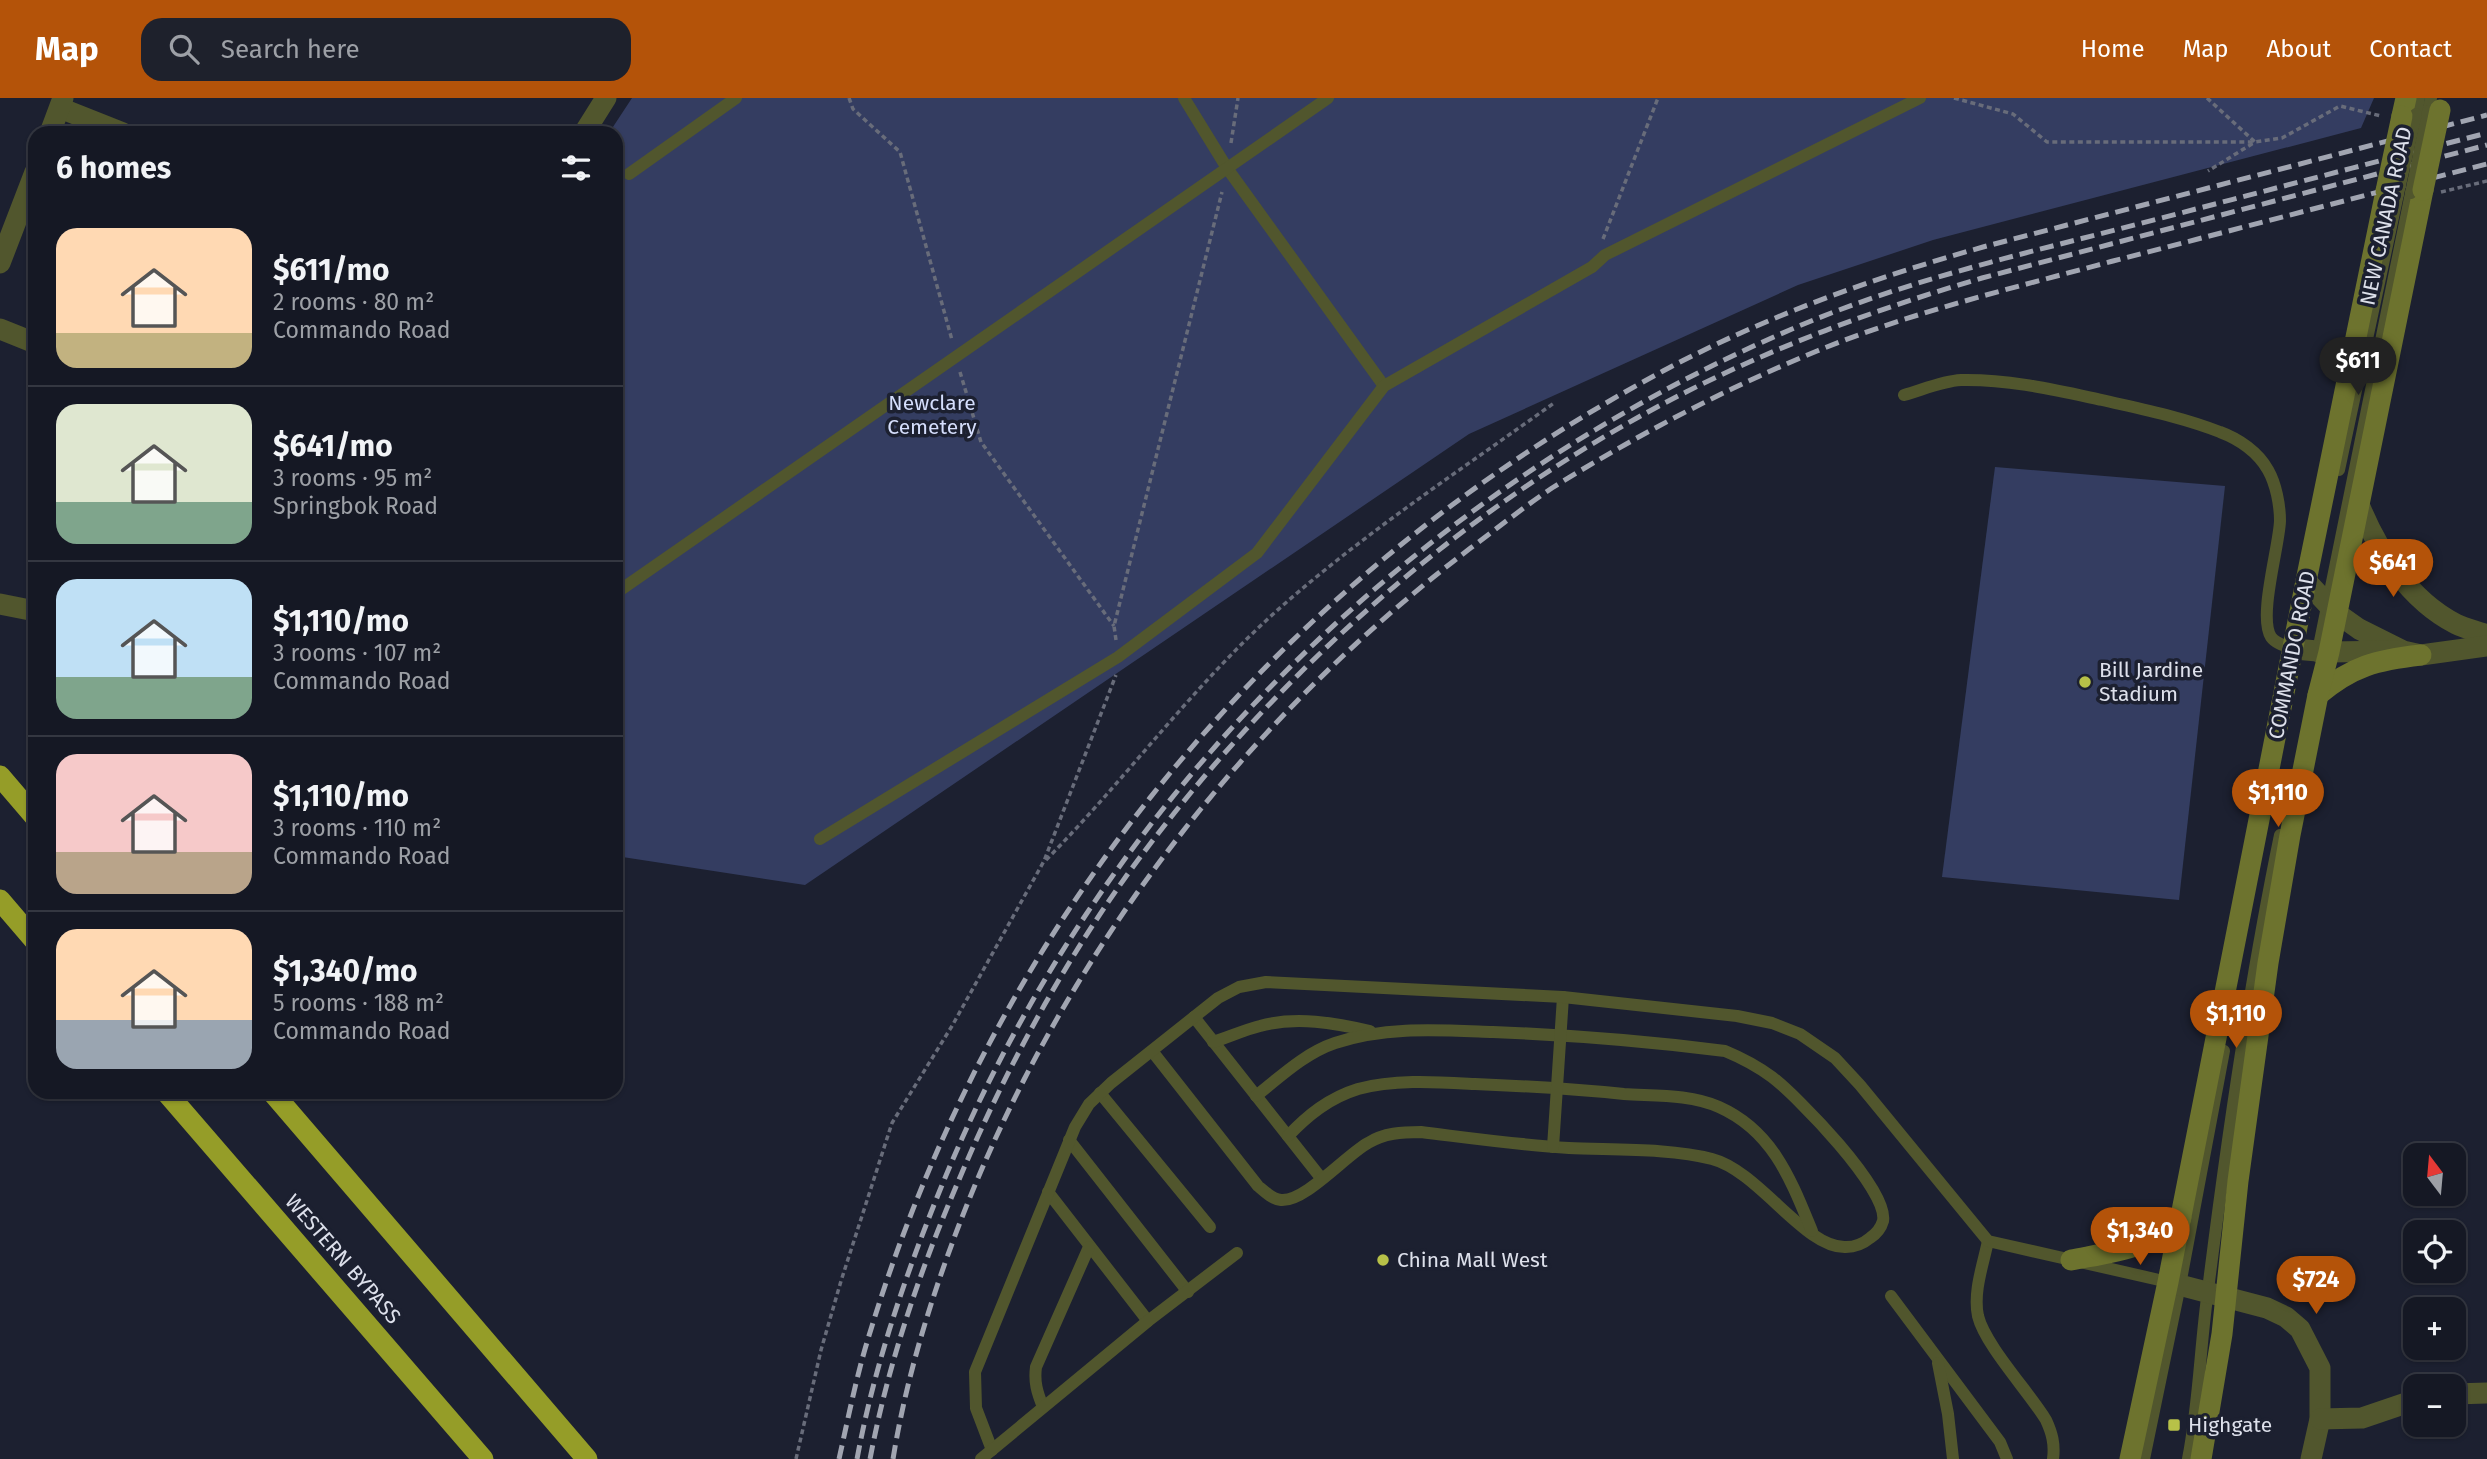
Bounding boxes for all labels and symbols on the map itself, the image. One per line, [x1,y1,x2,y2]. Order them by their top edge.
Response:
street label: NEW CANADA ROAD [2354,124,2418,308]
pin: $611 [2317,338,2399,397]
park label: Newclare Cemetery [887,390,977,440]
pin: $641 [2352,540,2434,599]
street label: COMMANDO ROAD [2263,569,2321,741]
place label: Bill Jardine Stadium [2099,657,2203,707]
marker: Bill Jardine Stadium [2077,674,2093,690]
pin: $1,110 [2221,770,2335,829]
pin: $1,110 [2179,990,2293,1050]
north arrow [2403,1143,2466,1206]
street label: WESTERN BYPASS [280,1189,406,1329]
pin: $1,340 [2083,1208,2197,1267]
place label: China Mall West [1397,1247,1548,1273]
marker: China Mall West [1375,1252,1391,1268]
pin: $724 [2275,1256,2357,1316]
place label: Highgate [2188,1412,2272,1438]
marker: Highgate [2166,1417,2182,1433]

